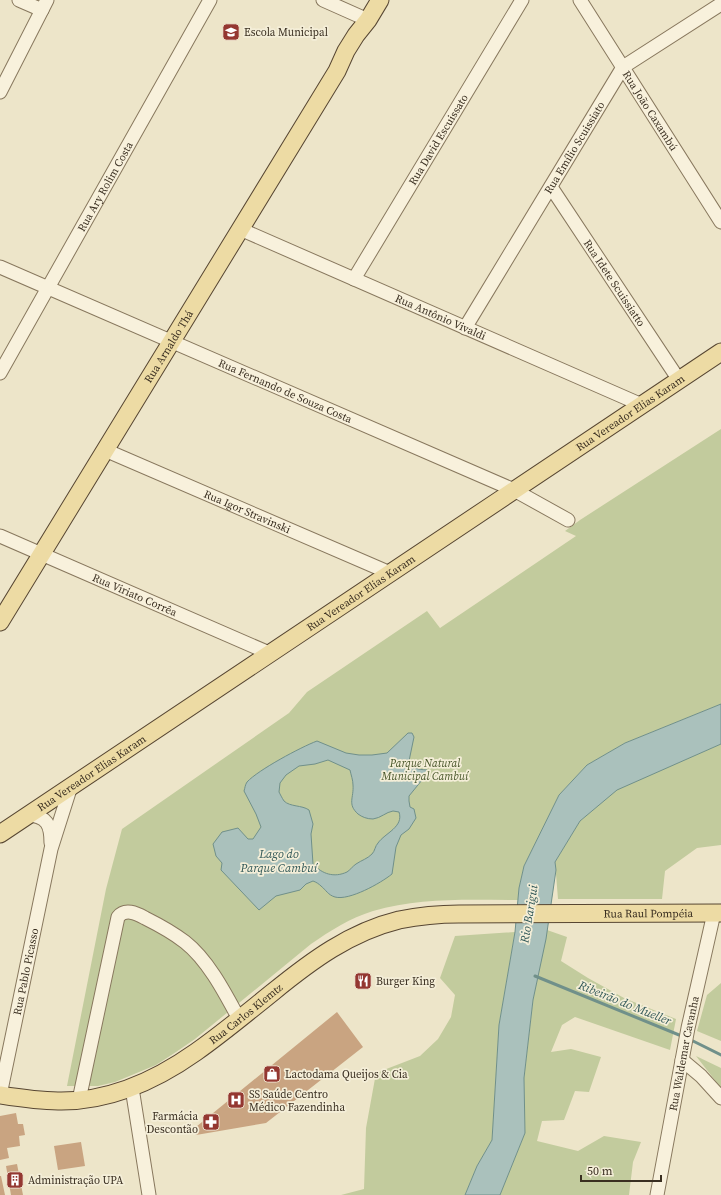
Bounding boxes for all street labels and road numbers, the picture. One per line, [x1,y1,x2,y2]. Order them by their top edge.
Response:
street label: Rua João Caxambú [619,68,681,154]
street label: Rua David Escuissato [405,91,472,188]
street label: Rua Emílio Scuissiato [541,99,608,197]
street label: Rua Ary Rolim Costa [74,139,137,234]
street label: Rua Idete Scuissiatto [580,237,648,330]
street label: Rua Antônio Vivaldi [393,291,488,344]
street label: Rua Arnaldo Thá [141,307,197,386]
street label: Rua Fernando de Souza Costa [216,356,355,427]
street label: Rua Vereador Elias Karam [573,371,688,455]
street label: Rua Igor Stravinski [201,487,293,537]
street label: Rua Vereador Elias Karam [304,551,418,635]
street label: Rua Viriato Corrêa [90,570,180,620]
street label: Rua Vereador Elias Karam [34,732,149,815]
street label: Rua Raul Pompéia [603,906,694,921]
street label: Rua Pablo Picasso [10,927,42,1017]
street label: Rua Carlos Klemtz [206,980,286,1048]
street label: Rua Waldemar Cavanha [666,994,703,1112]

